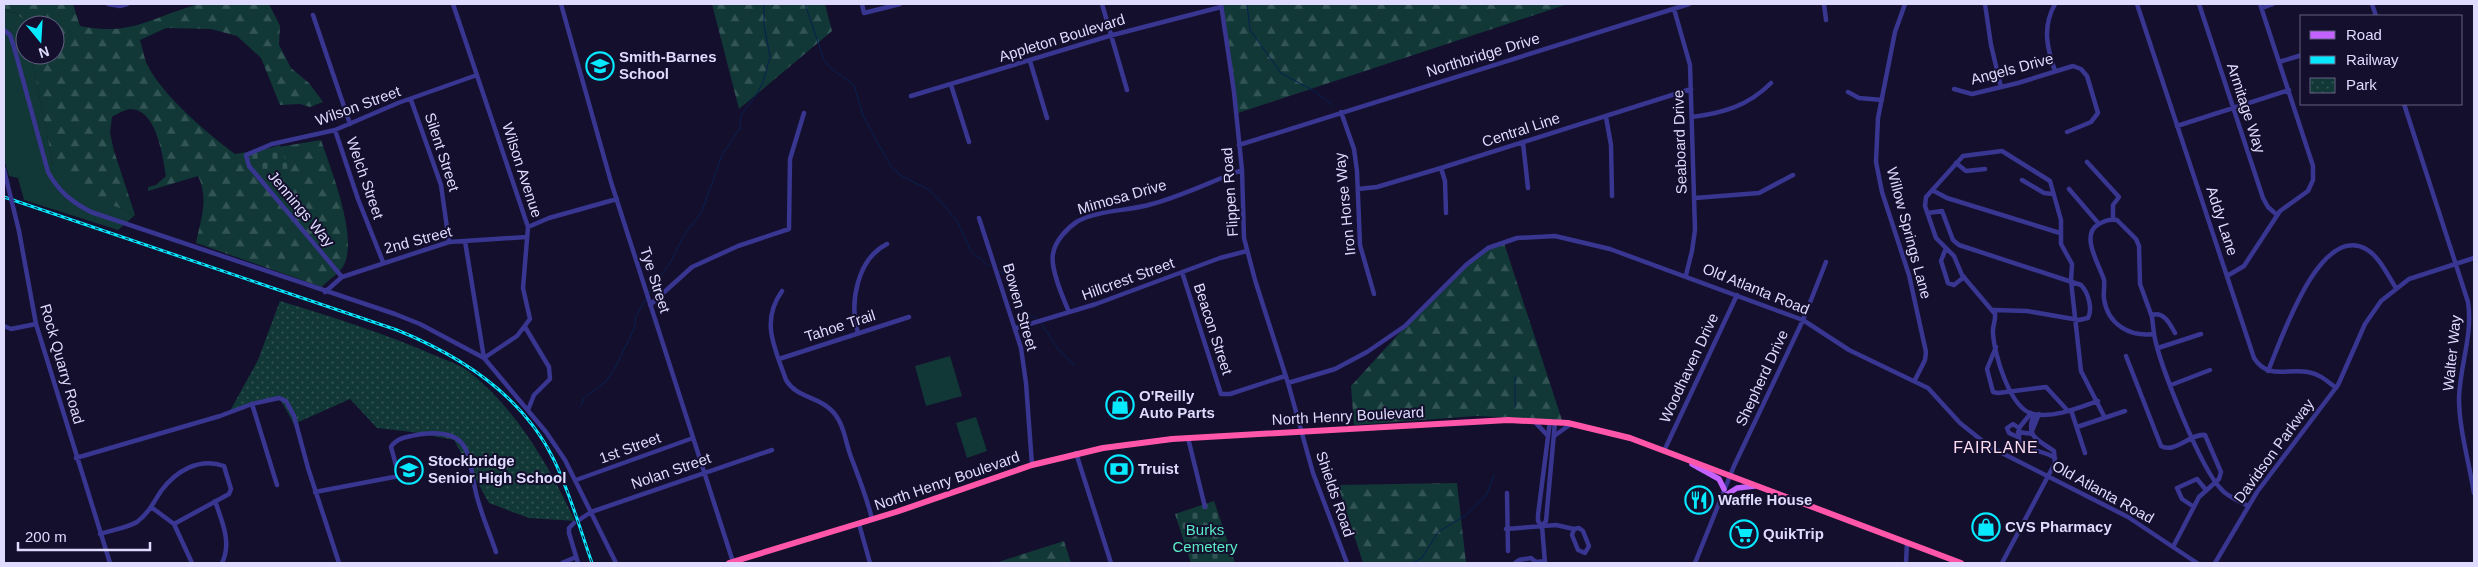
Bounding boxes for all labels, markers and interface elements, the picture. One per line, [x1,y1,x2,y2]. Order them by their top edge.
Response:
street label: Appleton Boulevard [997,10,1127,65]
north arrow [15,15,65,65]
legend [2300,15,2463,105]
text: Road [2346,26,2382,43]
street label: Northbridge Drive [1424,29,1542,80]
text: N [37,43,51,62]
place label: Smith-Barnes School [619,48,717,82]
street label: Angels Drive [1969,49,2055,88]
school or university icon: Smith-Barnes School [585,51,615,81]
text: Railway [2346,51,2399,68]
street label: Armitage Way [2224,61,2269,155]
text: Park [2346,76,2377,93]
street label: Wilson Street [313,82,403,129]
street label: Seaboard Drive [1669,90,1690,194]
street label: Central Line [1480,109,1562,150]
street label: Silent Street [422,110,463,194]
street label: Wilson Avenue [499,120,546,220]
street label: Welch Street [344,135,388,222]
street label: Flippen Road [1218,147,1241,237]
street label: Iron Horse Way [1331,151,1358,256]
street label: Willow Springs Lane [1884,165,1935,301]
street label: Jennings Way [265,167,338,250]
street label: Mimosa Drive [1075,176,1168,217]
street label: Addy Lane [2203,184,2242,258]
street label: 2nd Street [382,222,454,257]
street label: Tye Street [637,245,674,316]
street label: Hillcrest Street [1079,254,1177,303]
street label: Old Atlanta Road [1700,259,1812,318]
street label: Bowen Street [1000,261,1041,353]
street label: Beacon Street [1191,281,1237,377]
street label: Rock Quarry Road [37,302,88,426]
street label: Tahoe Trail [802,306,877,345]
street label: Woodhaven Drive [1656,310,1721,425]
street label: Walter Way [2439,314,2464,392]
street label: Shepherd Drive [1732,327,1791,429]
place label: O'Reilly Auto Parts [1139,387,1215,421]
shop icon: O'Reilly Auto Parts [1105,390,1135,420]
street label: Davidson Parkway [2230,395,2317,506]
street label: North Henry Boulevard [1271,403,1425,428]
street label: 1st Street [597,428,664,466]
district label: FAIRLANE [1953,439,2039,456]
street label: North Henry Boulevard [872,448,1022,513]
street label: Nolan Street [629,449,714,492]
street label: Shields Road [1313,449,1358,539]
place label: Stockbridge Senior High School [428,452,566,486]
bank icon: Truist [1104,454,1134,484]
school or university icon: Stockbridge Senior High School [394,455,424,485]
street label: Old Atlanta Road [2050,457,2157,526]
place label: Truist [1138,460,1179,477]
restaurant icon: Waffle House [1684,485,1714,515]
place label: Waffle House [1718,491,1812,508]
shop icon: CVS Pharmacy [1971,512,2001,542]
place label: CVS Pharmacy [2005,518,2112,535]
supermarket icon: QuikTrip [1729,519,1759,549]
scale bar [18,520,150,552]
park label: Burks Cemetery [1172,521,1238,555]
place label: QuikTrip [1763,525,1824,542]
text: 200 m [25,528,67,545]

